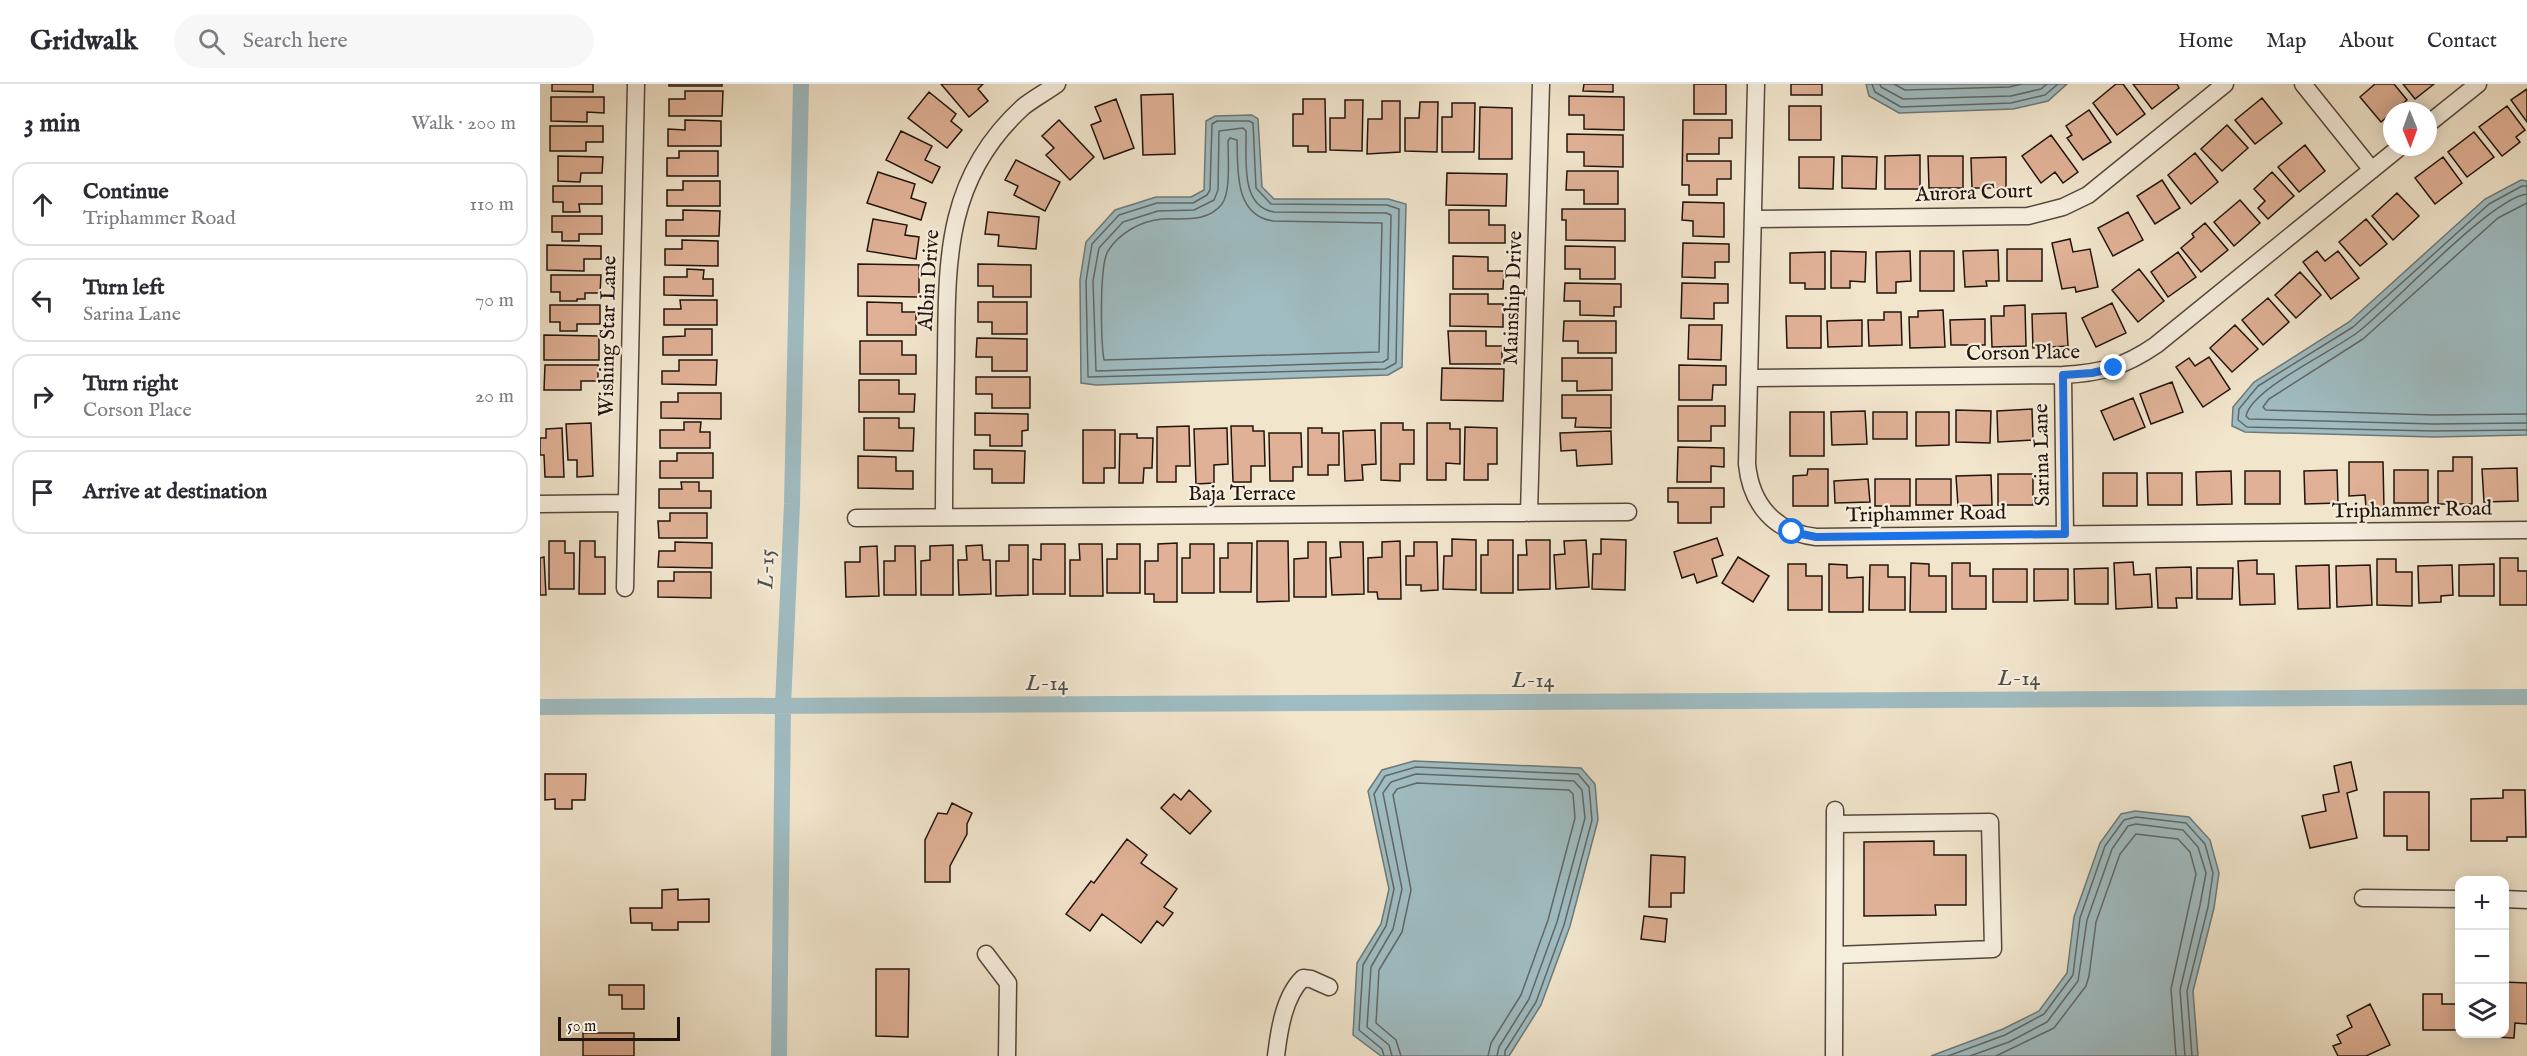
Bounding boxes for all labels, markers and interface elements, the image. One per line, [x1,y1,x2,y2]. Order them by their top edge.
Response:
search box [174,14,594,68]
text: Gridwalk [30,24,138,59]
icon: search [195,25,228,58]
text: Search here [243,27,348,55]
text: Home [2178,28,2233,55]
text: Map [2266,28,2306,55]
text: About [2339,28,2394,55]
text: Contact [2427,28,2497,55]
north arrow [2383,102,2437,156]
text: 3 min [24,107,80,140]
text: Walk · 200 m [411,111,516,136]
text: Continue [83,178,169,206]
street label: Aurora Court [1914,178,2033,209]
icon: ahead [26,188,59,221]
text: 110 m [470,192,514,217]
text: Triphammer Road [83,206,236,231]
street label: Albin Drive [912,228,947,333]
street label: Mainship Drive [1498,230,1529,366]
street label: Wishing Star Lane [594,255,623,417]
text: Turn left [83,274,165,302]
icon: left [26,284,59,317]
text: 70 m [475,288,514,313]
text: Sarina Lane [83,302,181,327]
street label: Corson Place [1966,339,2081,368]
route end [2100,354,2126,380]
text: Turn right [83,370,178,398]
icon: right [26,380,59,413]
text: 20 m [475,384,514,409]
text: Corson Place [83,398,192,423]
street label: Sarina Lane [2028,403,2057,507]
icon: arrive [26,476,59,509]
text: Arrive at destination [83,478,267,506]
street label: Baja Terrace [1188,481,1296,508]
street label: Triphammer Road [2332,496,2493,525]
street label: Triphammer Road [1846,500,2007,529]
route start [1778,518,1804,544]
water label: L-15 [752,549,782,591]
water label: L-14 [1997,665,2041,693]
water label: L-14 [1511,667,1555,695]
water label: L-14 [1025,670,1069,698]
map controls [2455,876,2509,1038]
button: + [2455,876,2509,930]
button: − [2455,930,2509,984]
button: layers [2455,984,2509,1038]
scale bar [558,1014,680,1042]
text: 50 m [567,1017,596,1037]

